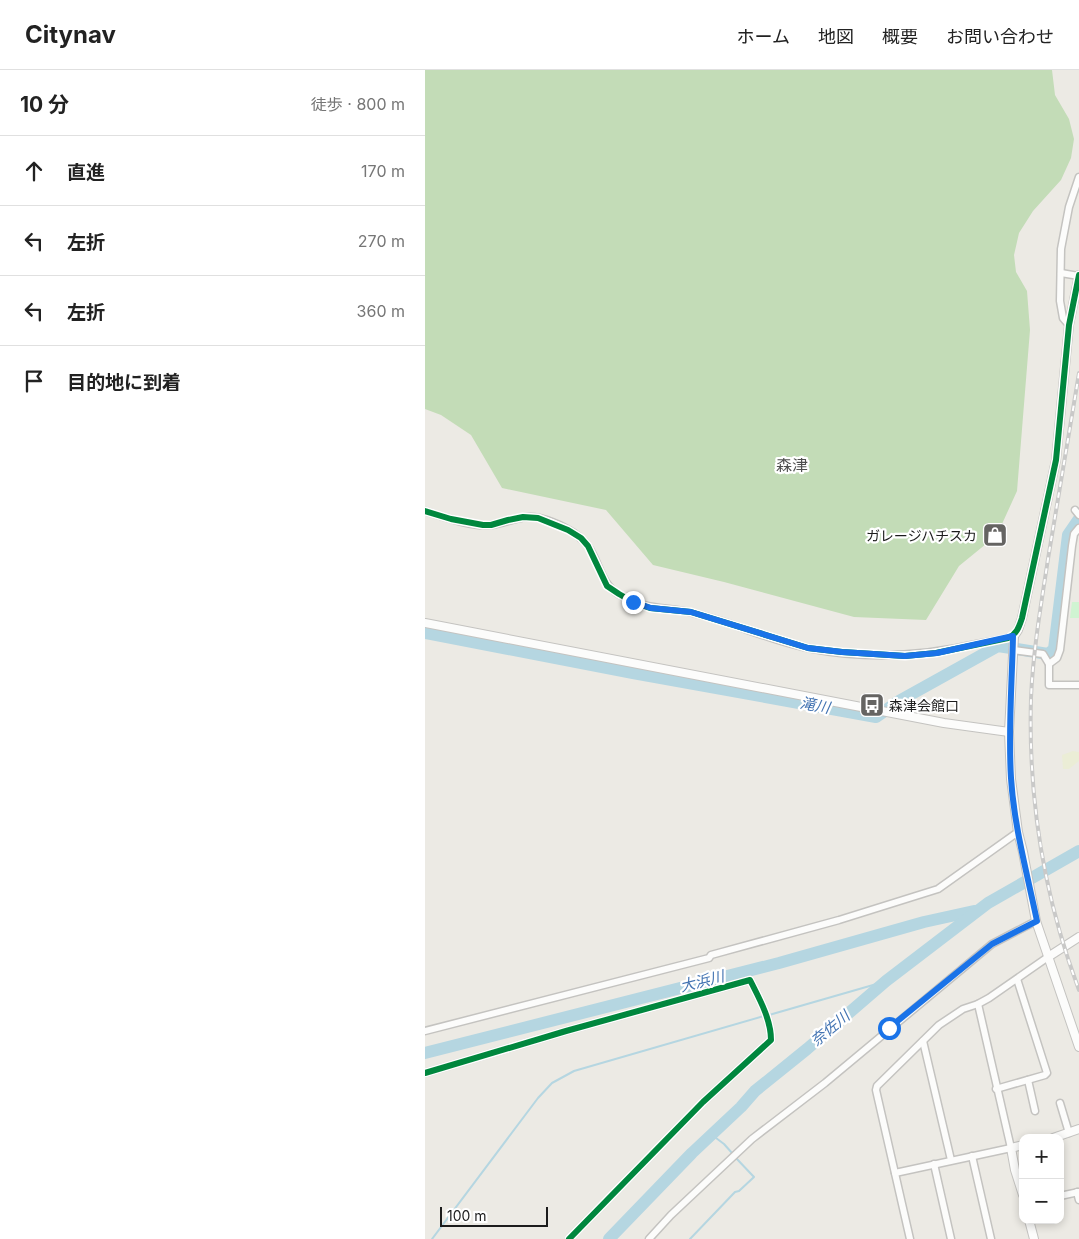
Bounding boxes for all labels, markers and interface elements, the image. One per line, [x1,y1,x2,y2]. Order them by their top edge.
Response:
text: Citynav [25,20,116,49]
text: ホーム [737,26,790,47]
text: 地図 [818,26,854,47]
text: 概要 [882,26,918,47]
text: お問い合わせ [946,26,1054,47]
text: 10 分 [20,92,69,117]
text: 徒歩 · 800 m [311,94,405,114]
icon: ahead [20,157,48,185]
text: 直進 [67,161,105,184]
text: 170 m [361,161,405,181]
icon: left [20,227,48,255]
text: 左折 [67,231,105,254]
text: 270 m [358,231,405,251]
icon: left [20,297,48,325]
text: 左折 [67,301,105,324]
text: 360 m [357,301,405,321]
icon: arrive [20,367,48,395]
text: 目的地に到着 [67,371,181,394]
district label: 森津 [776,455,808,475]
shop icon: ガレージハチスカ [982,522,1008,548]
place label: ガレージハチスカ [866,527,977,544]
route end [622,591,645,614]
bus stop icon: 森津会館口 [859,692,885,718]
water label: 滝川 [799,693,833,717]
place label: 森津会館口 [889,697,959,714]
water label: 大浜川 [678,966,728,996]
water label: 奈佐川 [807,1005,855,1050]
route start [878,1017,901,1040]
map controls [1019,1134,1064,1224]
button: + [1019,1134,1064,1179]
button: − [1019,1179,1064,1224]
scale bar [440,1204,547,1227]
text: 100 m [447,1207,487,1224]

